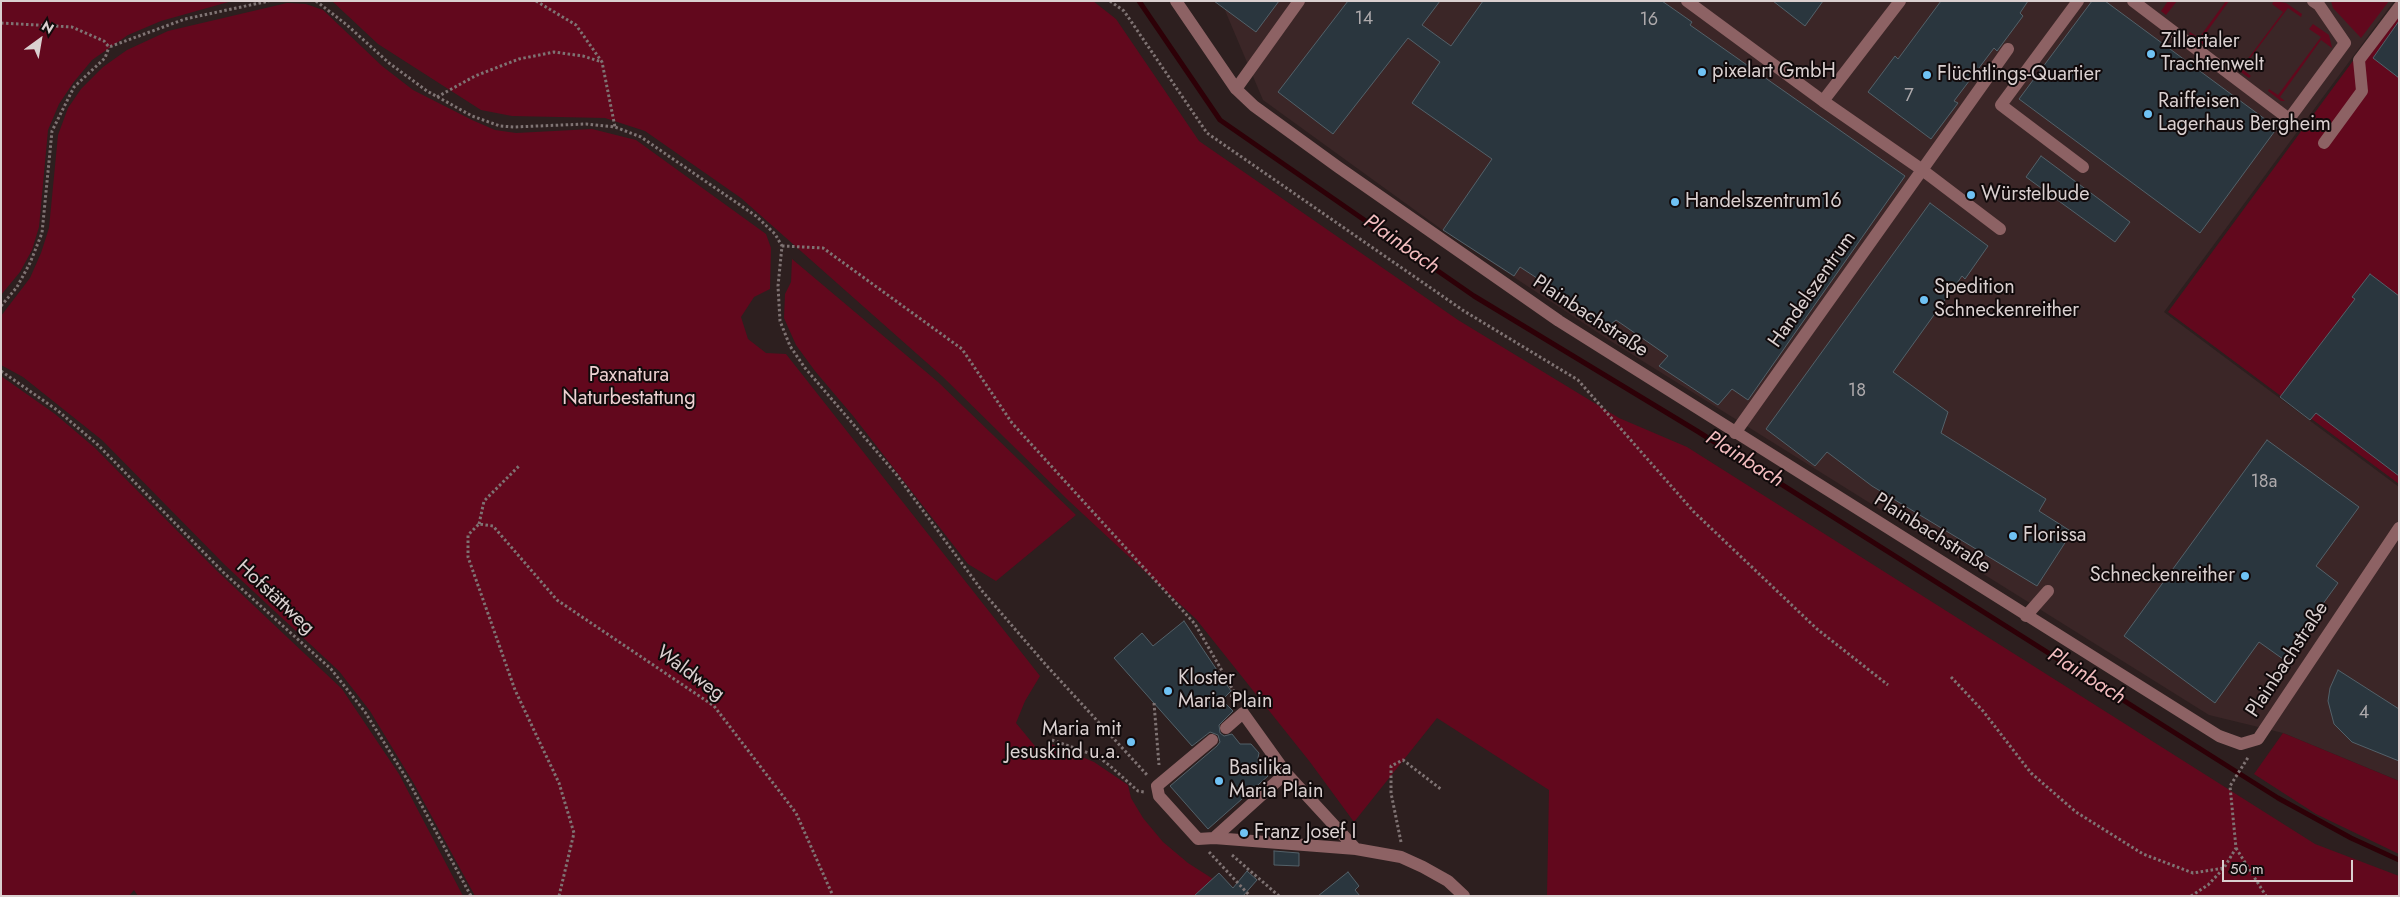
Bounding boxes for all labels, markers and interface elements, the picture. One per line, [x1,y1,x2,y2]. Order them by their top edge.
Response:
house number: 14 [1355,9,1373,31]
house number: 16 [1640,10,1658,32]
north arrow [15,15,65,65]
text: N [38,16,58,39]
place label: Zillertaler Trachtenwelt [2161,30,2264,77]
marker: Zillertaler Trachtenwelt [2145,48,2157,60]
place label: pixelart GmbH [1712,60,1836,84]
place label: Flüchtlings-Quartier [1937,63,2101,87]
marker: pixelart GmbH [1696,66,1708,78]
marker: Flüchtlings-Quartier [1921,69,1933,81]
house number: 7 [1904,86,1914,108]
place label: Raiffeisen Lagerhaus Bergheim [2158,90,2331,137]
marker: Raiffeisen Lagerhaus Bergheim [2142,108,2154,120]
place label: Würstelbude [1981,183,2090,207]
marker: Würstelbude [1965,189,1977,201]
place label: Handelszentrum16 [1685,190,1842,214]
marker: Handelszentrum16 [1669,196,1681,208]
water label: Plainbach [1358,210,1444,280]
street label: Handelszentrum [1764,227,1862,353]
street label: Plainbachstraße [1528,271,1652,363]
place label: Spedition Schneckenreither [1934,276,2079,323]
marker: Spedition Schneckenreither [1918,294,1930,306]
park label: Paxnatura Naturbestattung [562,364,696,411]
house number: 18 [1848,381,1866,403]
water label: Plainbach [1700,426,1788,494]
house number: 18a [2251,472,2277,494]
street label: Plainbachstraße [1869,489,1995,579]
place label: Florissa [2023,524,2086,548]
marker: Florissa [2007,530,2019,542]
street label: Hofstättweg [231,556,319,640]
place label: Schneckenreither [2090,564,2235,588]
marker: Schneckenreither [2239,570,2251,582]
street label: Plainbachstraße [2242,598,2334,722]
street label: Waldweg [651,641,729,707]
water label: Plainbach [2042,643,2130,711]
place label: Kloster Maria Plain [1178,667,1272,714]
marker: Kloster Maria Plain [1162,685,1174,697]
house number: 4 [2359,703,2369,725]
place label: Maria mit Jesuskind u.a. [1005,718,1121,765]
marker: Maria mit Jesuskind u.a. [1125,736,1137,748]
place label: Basilika Maria Plain [1229,757,1323,804]
marker: Basilika Maria Plain [1213,775,1225,787]
place label: Franz Josef I [1254,821,1356,845]
marker: Franz Josef I [1238,827,1250,839]
scale bar [2225,850,2356,882]
text: 50 m [2230,858,2264,880]

